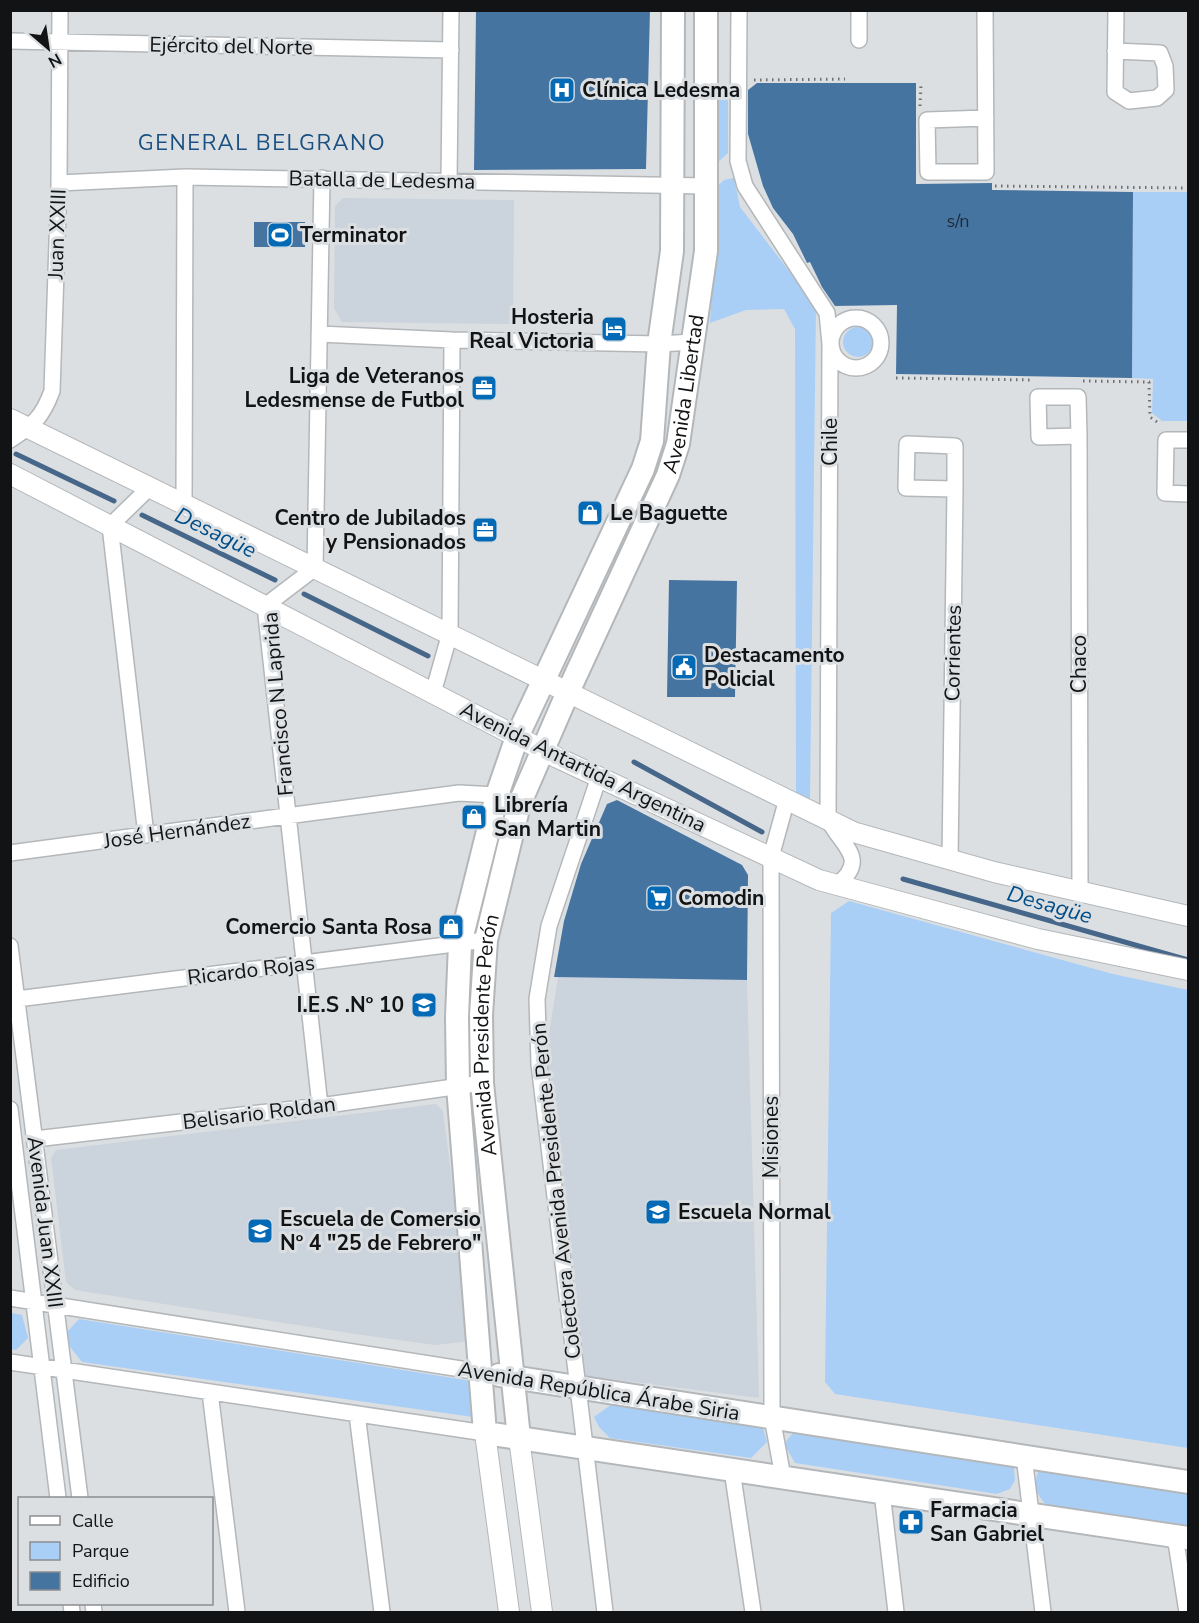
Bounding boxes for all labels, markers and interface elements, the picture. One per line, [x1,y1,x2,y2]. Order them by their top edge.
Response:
north arrow [18,18,78,78]
street label: Ejército del Norte [149,31,313,61]
text: N [44,48,65,73]
hospital icon: Clínica Ledesma [547,75,577,105]
place label: Clínica Ledesma [582,76,740,104]
district label: GENERAL BELGRANO [138,128,386,158]
street label: Batalla de Ledesma [288,164,476,196]
street label: Juan XXIII [41,188,73,281]
house number: s/n [947,209,969,233]
sports icon: Terminator [265,220,295,250]
place label: Terminator [300,221,408,249]
place label: Hosteria Real Victoria [469,303,594,355]
street label: Avenida Libertad [655,313,711,477]
hotel icon: Hosteria Real Victoria [599,314,629,344]
place label: Liga de Veteranos Ledesmense de Futbol [245,362,464,414]
office icon: Liga de Veteranos Ledesmense de Futbol [469,373,499,403]
street label: Chile [816,418,844,466]
shop icon: Le Baguette [575,498,605,528]
place label: Le Baguette [610,499,728,527]
water label: Desagüe [170,500,262,566]
place label: Centro de Jubilados y Pensionados [275,504,466,556]
office icon: Centro de Jubilados y Pensionados [470,515,500,545]
street label: Corrientes [938,604,968,702]
street label: Francisco N Laprida [256,611,300,797]
street label: Chaco [1065,635,1093,693]
place label: Destacamento Policial [704,641,845,693]
public building icon: Destacamento Policial [669,652,699,682]
street label: Avenida Antartida Argentina [455,695,711,839]
place label: Librería San Martin [494,791,601,843]
shop icon: Librería San Martin [459,802,489,832]
street label: José Hernández [101,807,252,855]
water label: Desagüe [1004,879,1096,931]
supermarket icon: Comodin [644,883,674,913]
place label: Comodin [678,884,764,912]
street label: Avenida Presidente Perón [467,911,506,1158]
shop icon: Comercio Santa Rosa [436,912,466,942]
place label: Comercio Santa Rosa [225,913,432,941]
street label: Ricardo Rojas [186,948,316,992]
school or university icon: I.E.S .Nº 10 [409,990,439,1020]
place label: I.E.S .Nº 10 [297,991,404,1019]
street label: Colectora Avenida Presidente Perón [524,1022,588,1360]
street label: Belisario Roldan [181,1090,337,1136]
street label: Misiones [757,1096,785,1178]
street label: Avenida Juan XXIII [21,1135,69,1309]
school or university icon: Escuela Normal [643,1197,673,1227]
place label: Escuela Normal [678,1198,831,1226]
place label: Escuela de Comersio Nº 4 "25 de Febrero" [280,1205,481,1257]
school or university icon: Escuela de Comersio Nº 4 "25 de Febrero" [245,1216,275,1246]
street label: Avenida República Árabe Siria [456,1355,742,1427]
place label: Farmacia San Gabriel [930,1496,1044,1548]
legend [18,1497,213,1605]
pharmacy icon: Farmacia San Gabriel [896,1507,926,1537]
text: Calle [72,1509,114,1533]
text: Parque [72,1539,129,1563]
text: Edificio [72,1569,130,1593]

